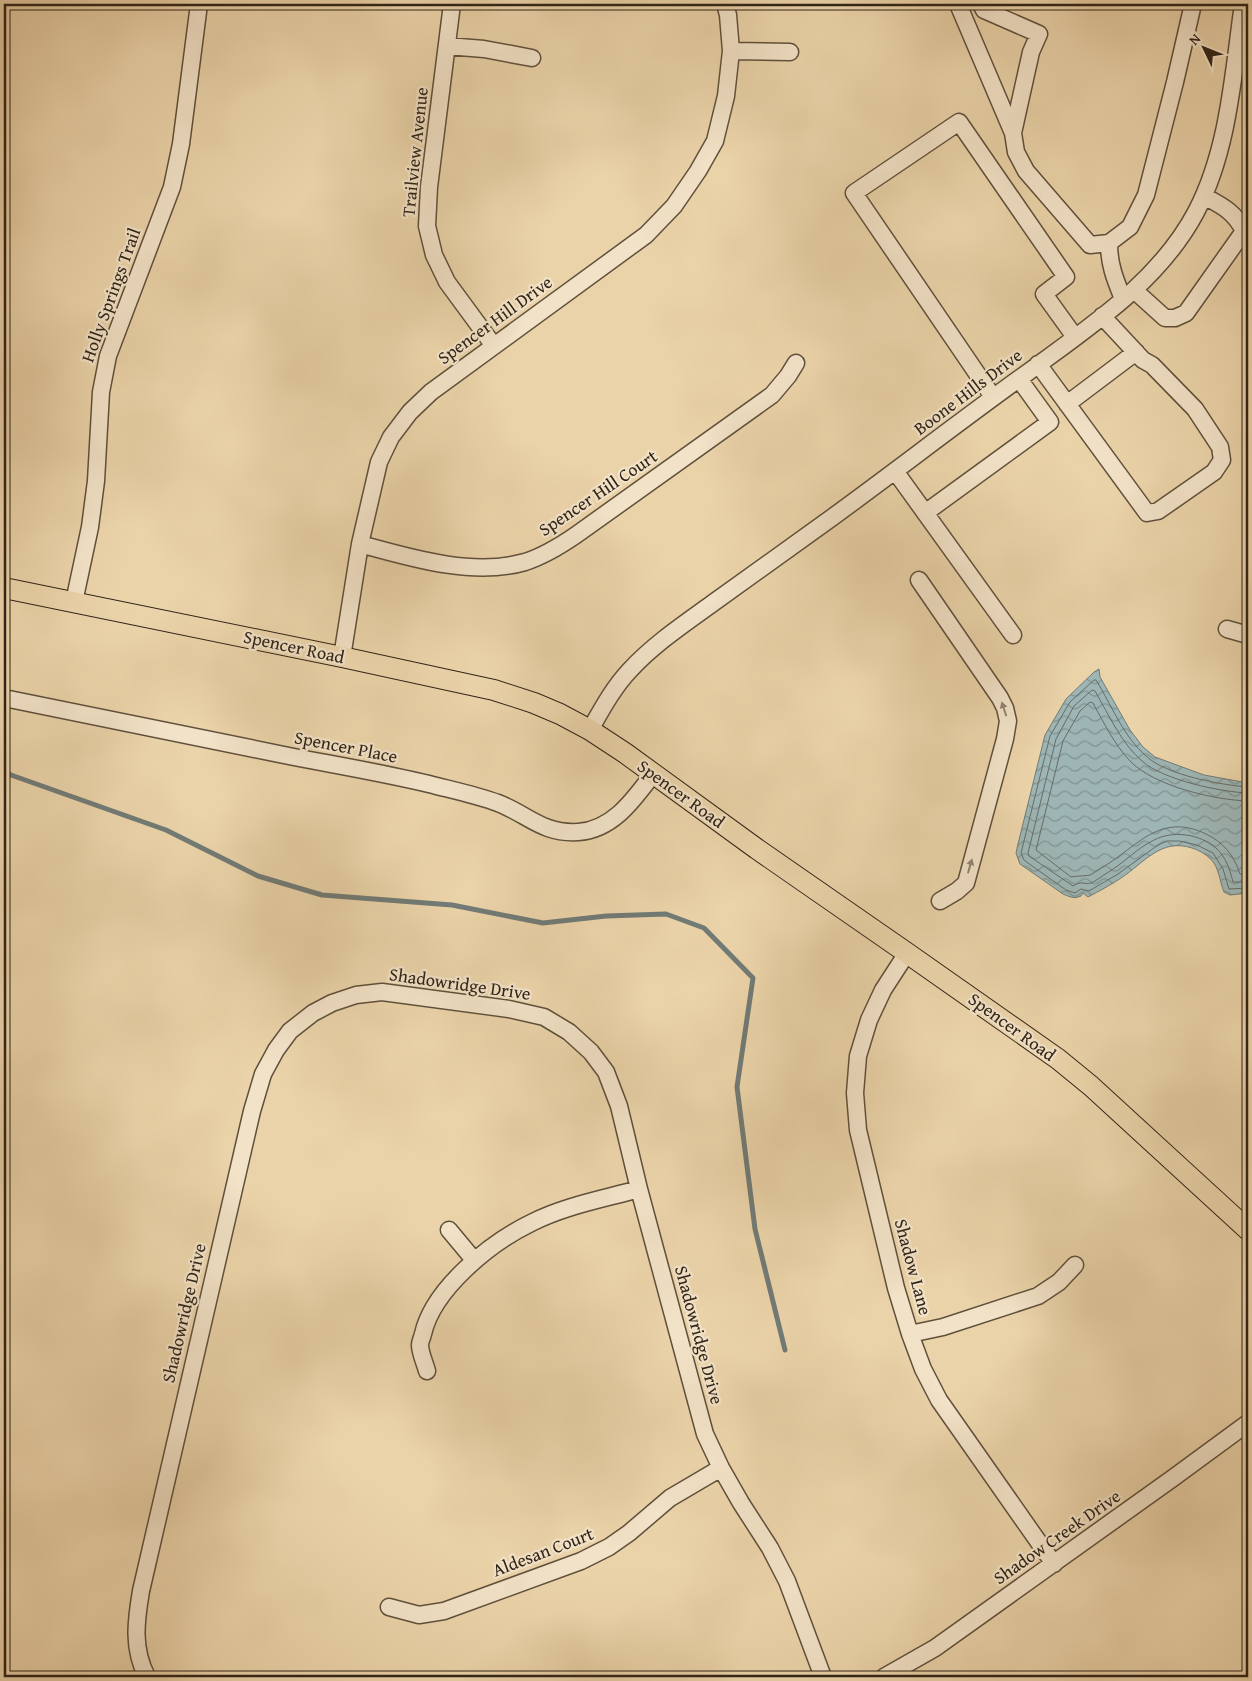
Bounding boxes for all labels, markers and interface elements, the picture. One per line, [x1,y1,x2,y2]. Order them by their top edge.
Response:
north arrow [1180,22,1230,72]
text: N [1184,28,1205,49]
street label: Trailview Avenue [394,86,435,218]
street label: Holly Springs Trail [74,224,147,366]
street label: Spencer Hill Drive [432,269,558,371]
street label: Boone Hills Drive [908,342,1028,441]
street label: Spencer Hill Court [533,442,663,542]
street label: Spencer Road [241,623,347,670]
one-way arrow [1000,701,1008,716]
street label: Spencer Place [292,723,400,770]
street label: Spencer Road [632,753,731,835]
one-way arrow [967,859,975,874]
street label: Shadowridge Drive [388,960,533,1007]
street label: Spencer Road [963,986,1062,1068]
street label: Shadow Lane [888,1216,939,1318]
street label: Shadowridge Drive [154,1240,213,1385]
street label: Shadowridge Drive [668,1263,731,1407]
street label: Shadow Creek Drive [988,1483,1126,1591]
street label: Aldesan Court [488,1520,598,1583]

